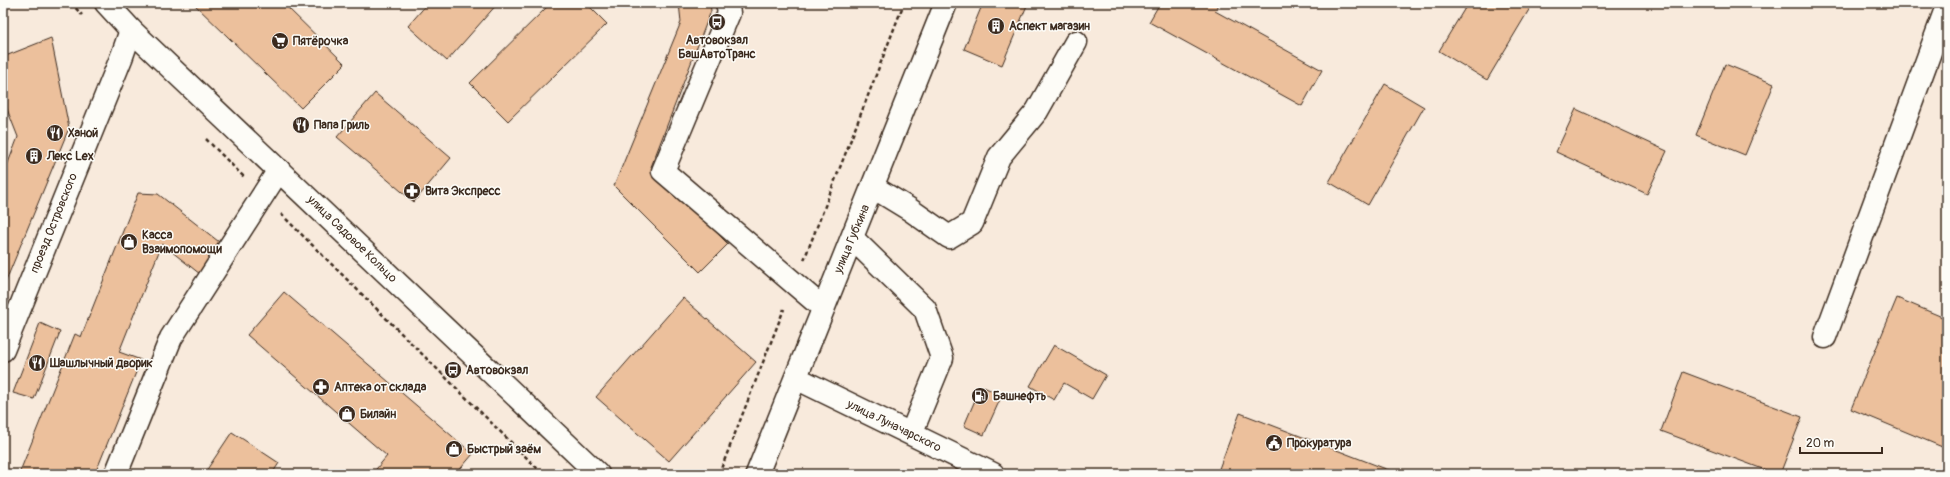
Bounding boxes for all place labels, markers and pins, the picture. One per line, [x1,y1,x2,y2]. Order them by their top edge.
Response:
bus stop icon: Автовокзал БашАвтоТранс [707,12,727,32]
building icon: Аспект магазин [986,16,1006,36]
place label: Аспект магазин [1009,19,1090,34]
supermarket icon: Пятёрочка [270,31,290,51]
place label: Автовокзал БашАвтоТранс [678,33,756,62]
place label: Пятёрочка [293,34,349,49]
restaurant icon: Папа Гриль [291,115,311,135]
place label: Папа Гриль [314,118,370,133]
restaurant icon: Ханой [45,123,65,143]
place label: Ханой [68,126,98,141]
building icon: Лекс Lex [24,146,44,166]
place label: Лекс Lex [46,149,94,164]
pharmacy icon: Вита Экспресс [402,181,422,201]
place label: Вита Экспресс [425,184,501,199]
place label: Касса Взаимопомощи [142,228,222,257]
shop icon: Касса Взаимопомощи [119,232,139,252]
restaurant icon: Шашлычный дворик [27,353,47,373]
place label: Шашлычный дворик [49,356,154,371]
bus stop icon: Автовокзал [443,360,463,380]
place label: Автовокзал [466,363,528,378]
pharmacy icon: Аптека от склада [311,377,331,397]
place label: Аптека от склада [334,380,427,395]
fuel station icon: Башнефть [970,386,990,406]
place label: Башнефть [993,389,1047,404]
shop icon: Билайн [337,404,357,424]
place label: Билайн [360,407,396,422]
public building icon: Прокуратура [1264,433,1284,453]
place label: Прокуратура [1287,436,1352,451]
shop icon: Быстрый заём [444,439,464,459]
place label: Быстрый заём [467,442,541,457]

